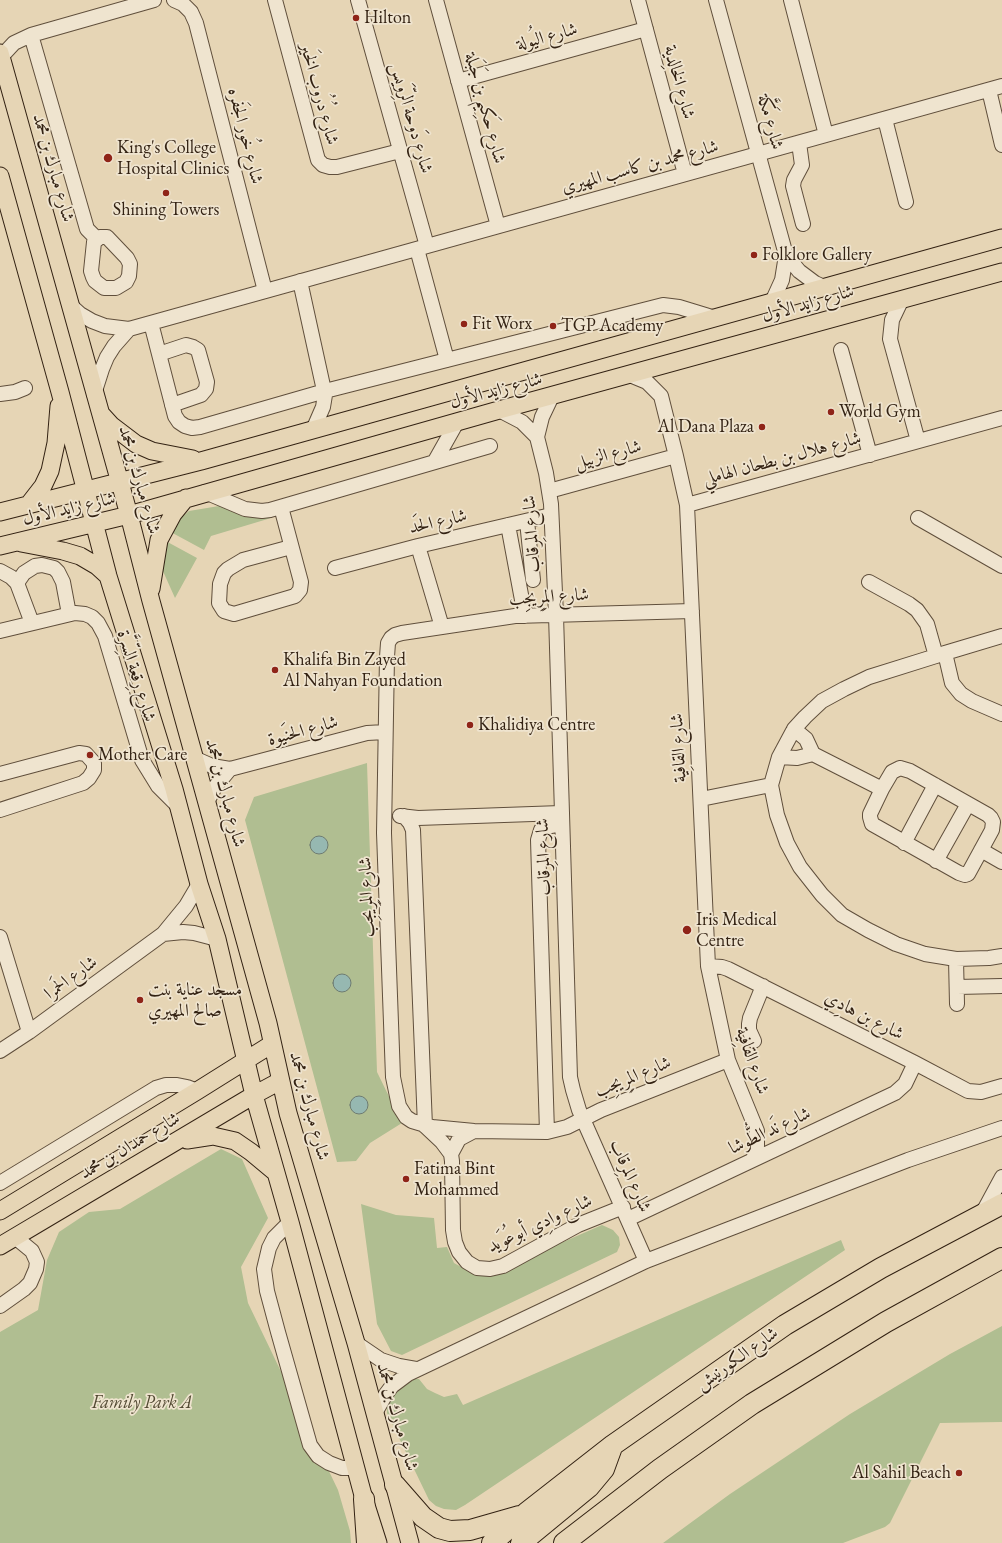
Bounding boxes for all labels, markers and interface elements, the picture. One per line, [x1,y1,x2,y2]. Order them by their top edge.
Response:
place label: Hilton [364,7,411,29]
marker: Hilton [351,13,361,23]
street label: شارع اليُولة [514,19,580,55]
street label: شارع دُرُوب الخَير [295,41,343,147]
street label: شارع الخالِدية [659,43,699,121]
street label: شارع حَكِيم بن جَبَلة [460,50,510,166]
street label: شارع دَوحة الرِّوَيس [385,60,437,176]
street label: شارع خُور الجَفره [223,86,267,186]
street label: شارع مَكَّة [752,92,788,152]
street label: شارع مبارك بن محمد [27,111,79,225]
street label: شارع محمد بن كاسب المهيري [559,136,721,198]
place label: King's College Hospital Clinics [117,137,229,180]
marker: King's College Hospital Clinics [102,152,114,164]
marker: Shining Towers [161,188,171,198]
place label: Shining Towers [113,199,219,221]
place label: Folklore Gallery [762,244,872,266]
marker: Folklore Gallery [749,250,759,260]
street label: شارع زايد الأول [759,281,857,327]
place label: Fit Worx [472,313,532,335]
place label: TGP Academy [561,315,663,337]
marker: Fit Worx [459,319,469,329]
marker: TGP Academy [548,321,558,331]
street label: شارع زايد الأول [447,368,545,414]
place label: World Gym [839,401,921,423]
marker: World Gym [826,407,836,417]
place label: Al Dana Plaza [658,416,754,438]
marker: Al Dana Plaza [757,422,767,432]
street label: شارع مبارك بن محمد [113,423,165,537]
street label: شارع هلال بن بطحان الهاملي [700,427,864,491]
street label: شارع الزبيل [572,436,644,474]
street label: شارع زايد الأول [20,488,118,530]
street label: شارع المِرقاب [519,495,545,573]
street label: شارع الحَد [407,505,469,539]
street label: شارع المِرِيجِب [508,584,590,610]
street label: شارع رِقعة السِّرَّة [112,627,160,725]
place label: Khalifa Bin Zayed Al Nahyan Foundation [283,649,443,692]
marker: Khalifa Bin Zayed Al Nahyan Foundation [270,665,280,675]
street label: شارع الحنَيوة [266,711,340,751]
street label: شارع القافِية [666,713,692,783]
place label: Khalidiya Centre [478,714,595,736]
marker: Khalidiya Centre [465,720,475,730]
street label: شارع مبارك بن محمد [200,736,250,850]
place label: Mother Care [98,744,187,766]
marker: Mother Care [85,750,95,760]
street label: شارع المِرقاب [532,818,556,896]
street label: شارع المِرِيجِب [355,857,379,937]
place label: Iris Medical Centre [696,909,777,952]
marker: Iris Medical Centre [681,924,693,936]
street label: شارع الحَمرا [40,951,102,1005]
place label: مسجد عناية بنت صالح المهيري [148,979,242,1022]
street label: شارع بن هادِي [821,987,907,1045]
marker: مسجد عناية بنت صالح المهيري [135,995,145,1005]
street label: شارع القافِية [730,1025,774,1097]
street label: شارع مبارك بن محمد [284,1049,334,1163]
street label: شارع المِرِيجِب [592,1052,674,1102]
street label: شارع نَد الطُّوشا [726,1103,814,1159]
street label: شارع حمدان بن محمد [76,1108,184,1184]
street label: شارع المِرقاب [604,1136,656,1216]
place label: Fatima Bint Mohammed [414,1158,499,1200]
marker: Fatima Bint Mohammed [401,1174,411,1184]
street label: شارع وادِي أبوعُوَيد [484,1190,596,1258]
street label: شارع الكورنيش [691,1323,783,1395]
street label: شارع مبارك بن محمد [371,1360,423,1474]
park label: Family Park A [92,1392,192,1414]
place label: Al Sahil Beach [852,1462,951,1484]
marker: Al Sahil Beach [954,1468,964,1478]

